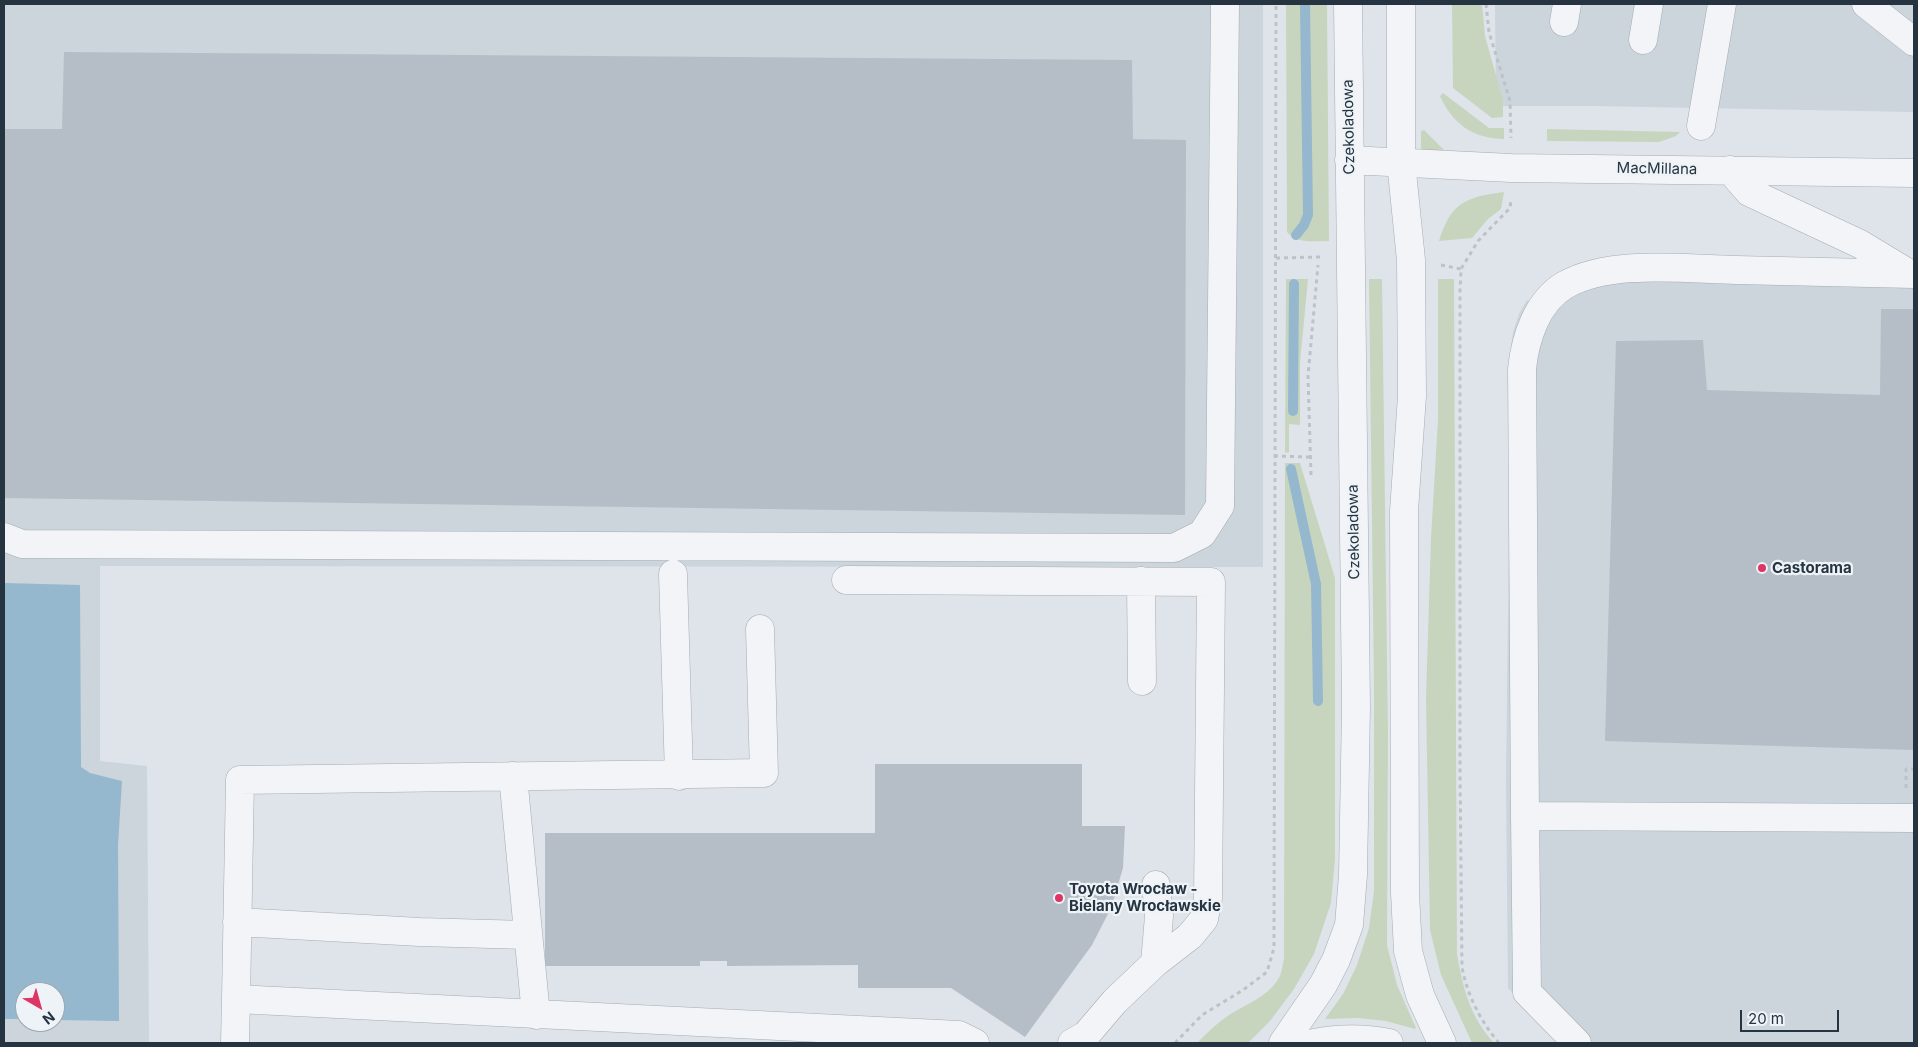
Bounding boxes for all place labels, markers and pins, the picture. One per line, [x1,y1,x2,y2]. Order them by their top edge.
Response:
place label: Castorama [1772,559,1852,577]
marker: Castorama [1756,562,1768,574]
place label: Toyota Wrocław - Bielany Wrocławskie [1069,880,1221,915]
marker: Toyota Wrocław - Bielany Wrocławskie [1053,892,1065,904]

